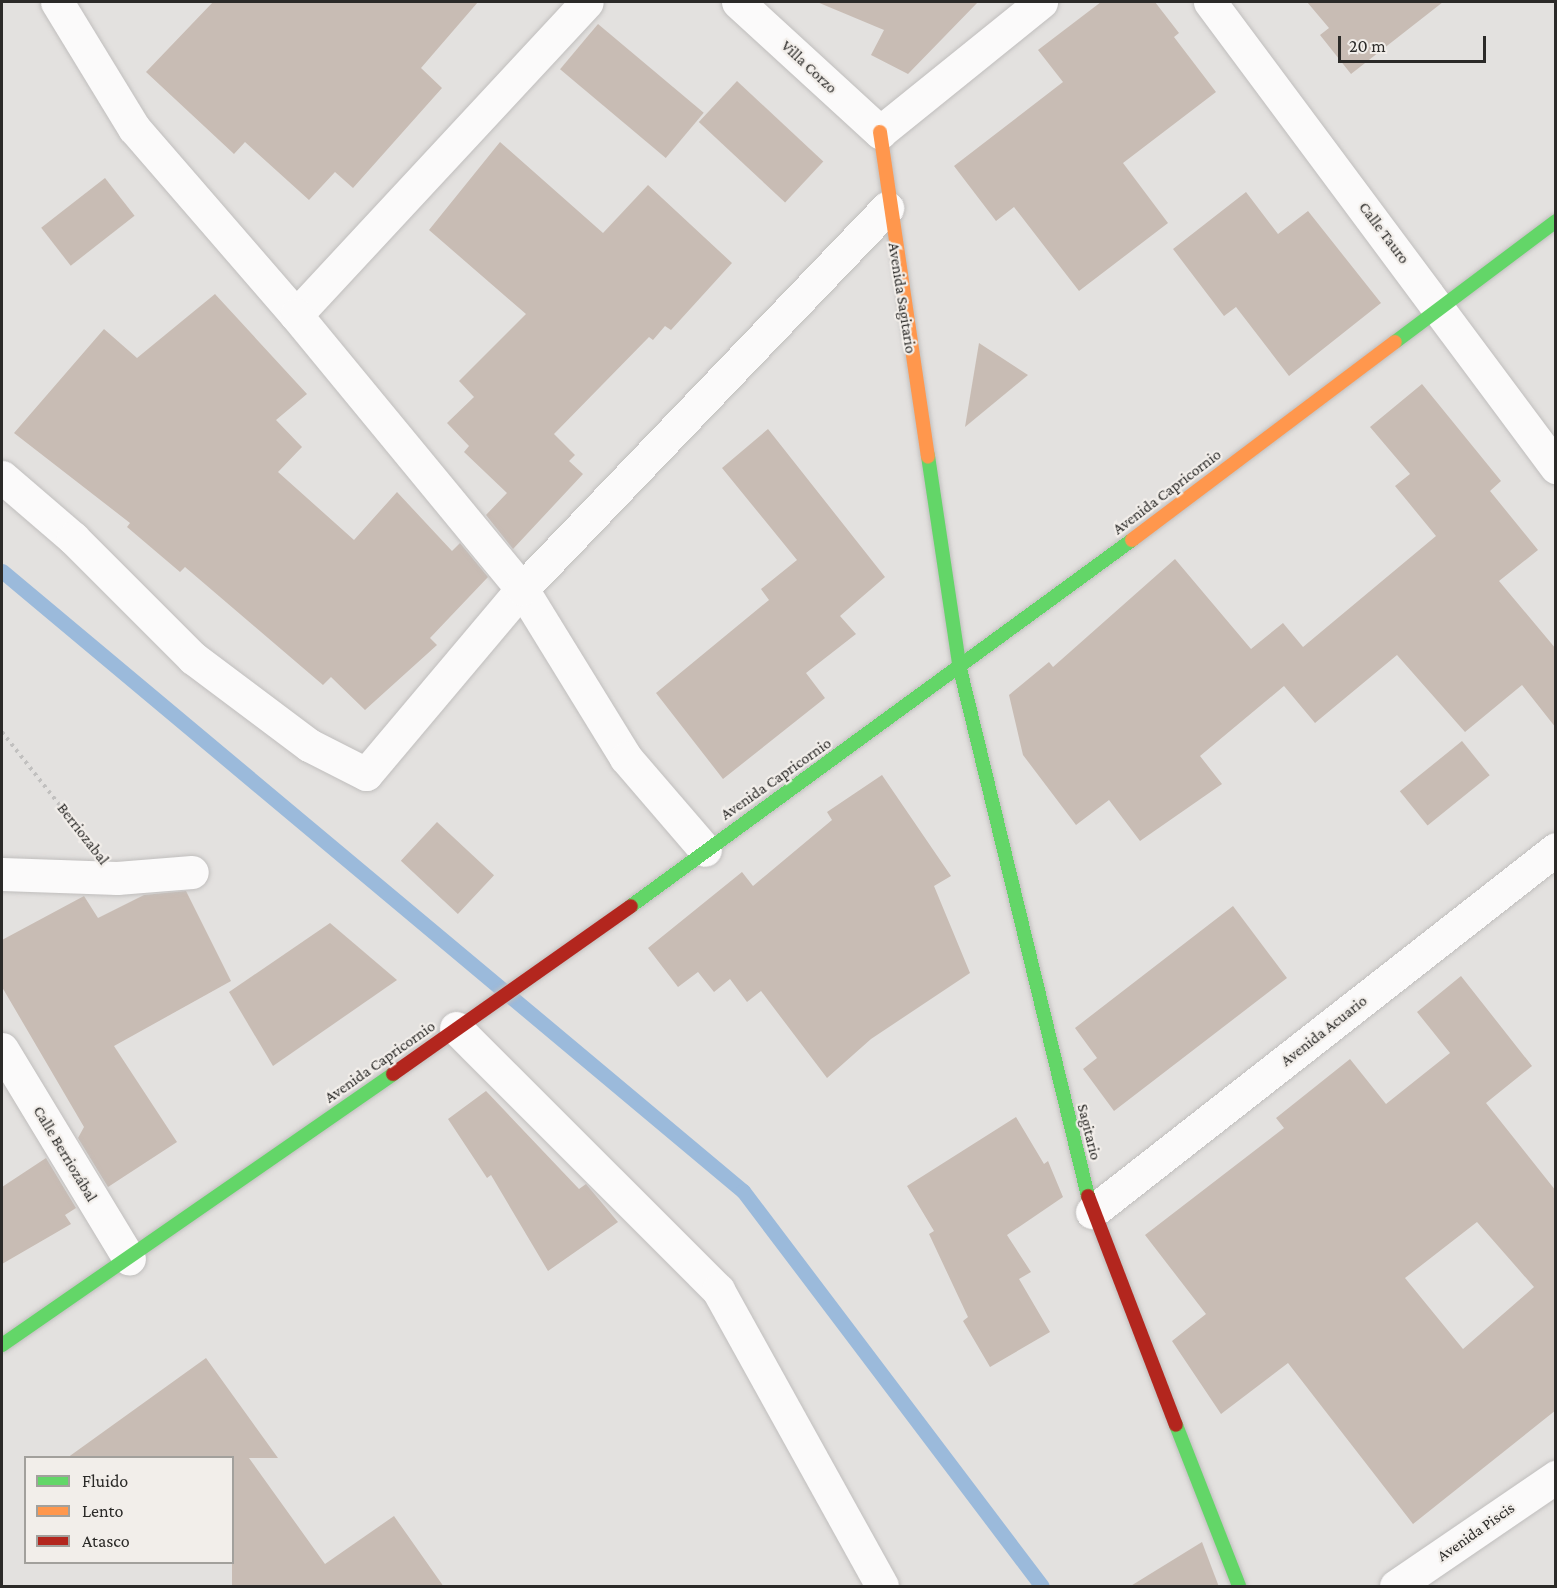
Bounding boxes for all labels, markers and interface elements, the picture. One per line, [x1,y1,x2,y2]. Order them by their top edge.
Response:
scale bar [1341,24,1490,62]
street label: Villa Corzo [777,36,841,98]
text: 20 m [1349,36,1386,56]
street label: Calle Tauro [1355,198,1413,268]
street label: Avenida Sagitario [884,241,920,355]
street label: Avenida Capricornio [1109,445,1225,539]
street label: Avenida Capricornio [717,734,835,824]
street label: Berriozabal [53,799,113,869]
street label: Avenida Acuario [1277,991,1371,1071]
street label: Avenida Capricornio [321,1017,439,1107]
street label: Sagitario [1073,1102,1105,1162]
street label: Calle Berriozábal [29,1103,101,1205]
legend [24,1456,234,1564]
text: Fluido [82,1471,128,1491]
street label: Avenida Piscis [1434,1498,1518,1566]
text: Lento [82,1501,123,1521]
text: Atasco [82,1531,130,1551]

